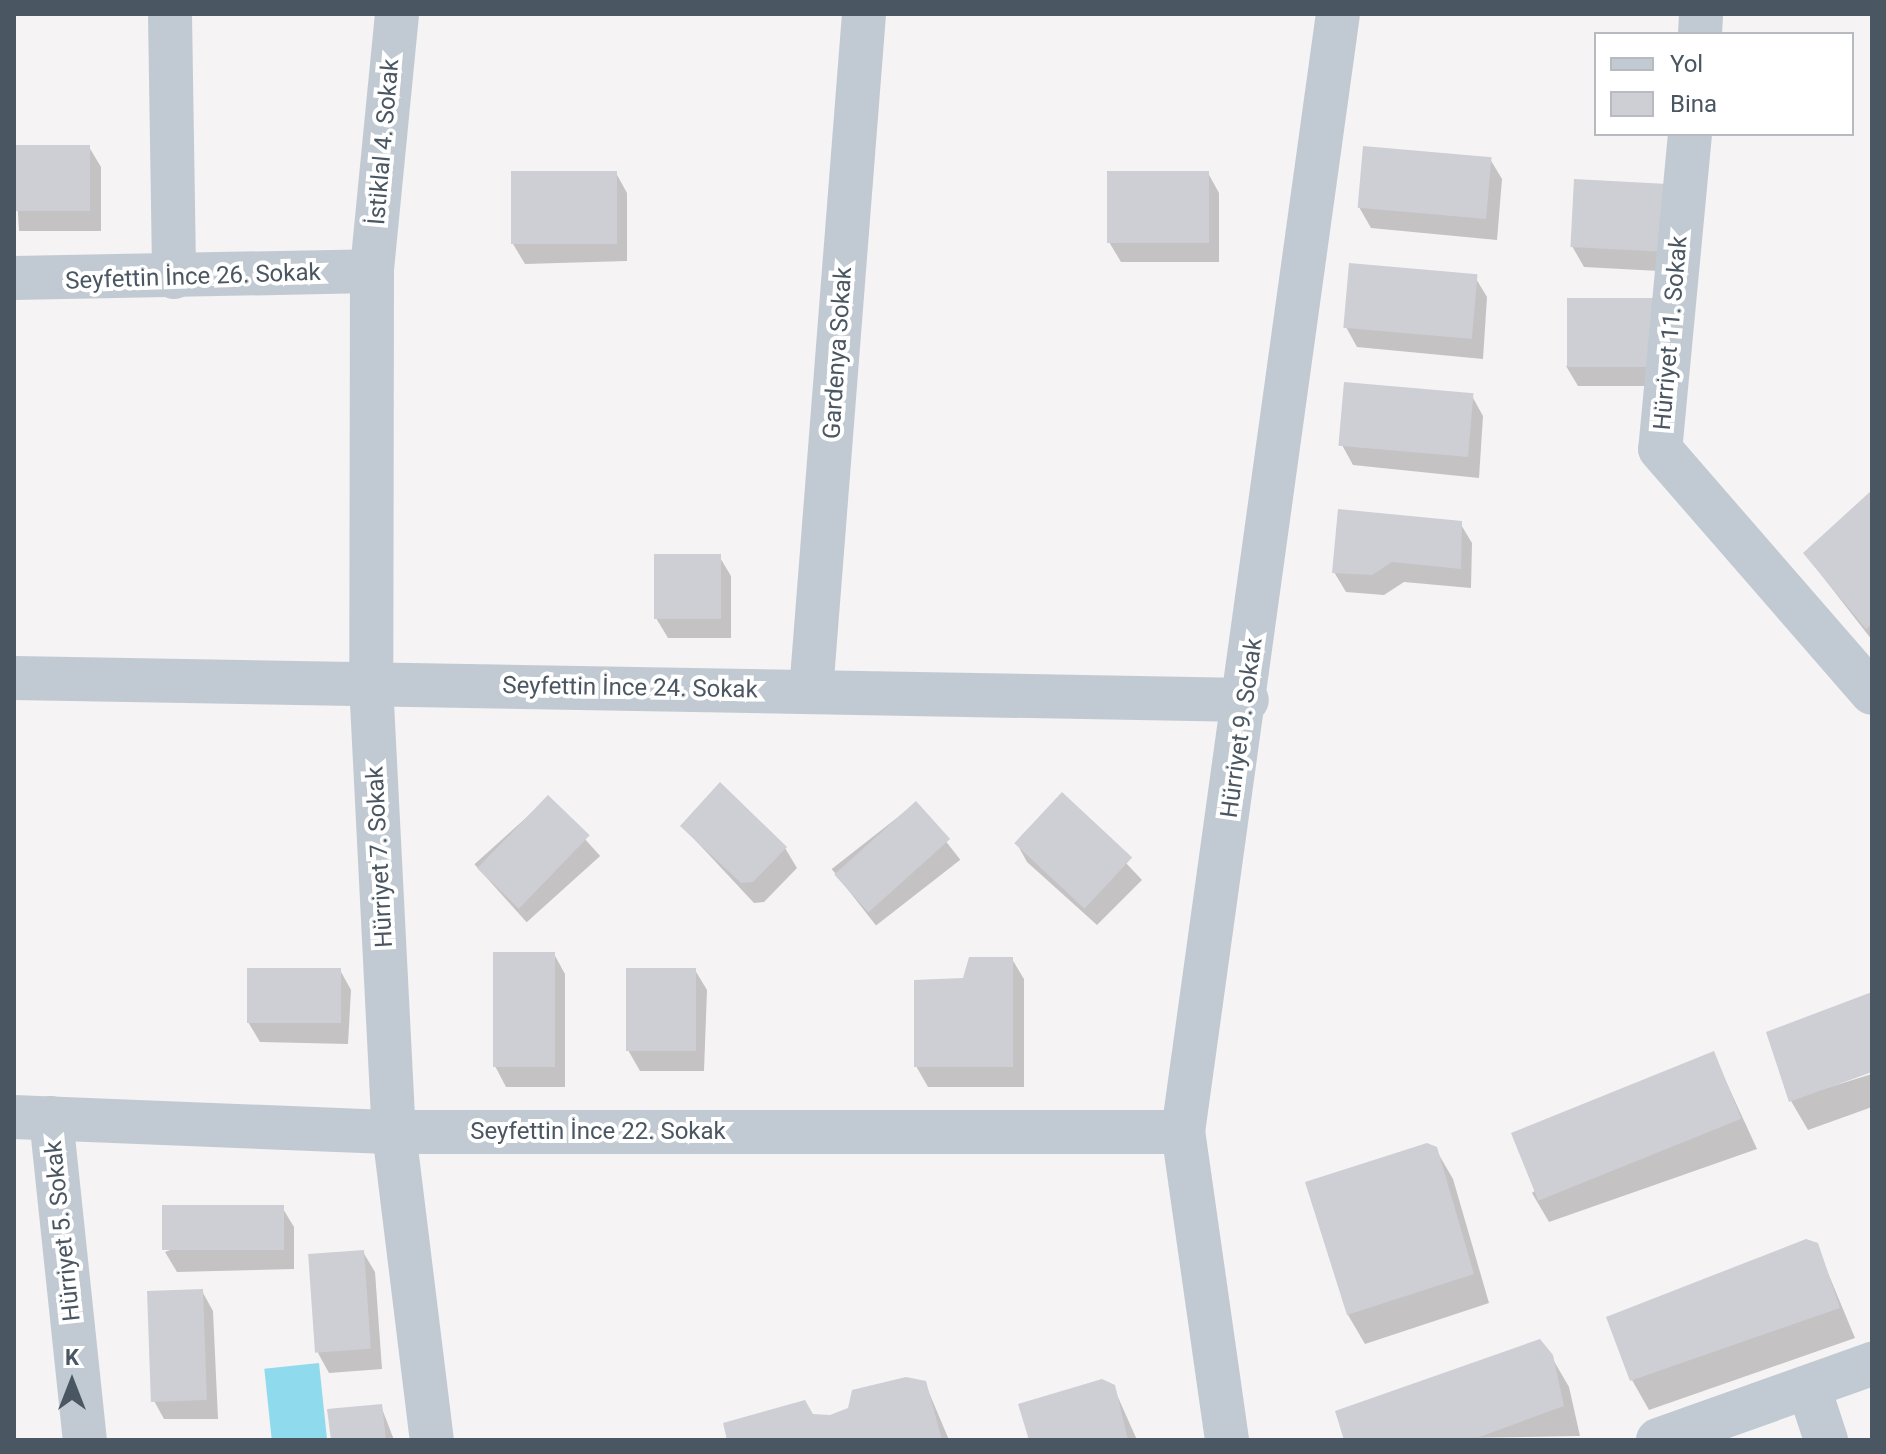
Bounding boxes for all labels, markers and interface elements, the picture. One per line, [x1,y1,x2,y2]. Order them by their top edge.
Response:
legend [1594,32,1854,136]
text: Yol [1670,50,1703,78]
street label: İstiklal 4. Sokak [362,58,406,226]
text: Bina [1670,90,1717,118]
street label: Hürriyet 11. Sokak [1648,235,1694,431]
street label: Seyfettin İnce 26. Sokak [65,258,321,296]
street label: Gardenya Sokak [818,266,858,440]
street label: Hürriyet 9. Sokak [1215,636,1269,820]
street label: Seyfettin İnce 24. Sokak [502,671,758,705]
street label: Hürriyet 7. Sokak [361,766,399,948]
street label: Seyfettin İnce 22. Sokak [470,1118,726,1146]
street label: Hürriyet 5. Sokak [39,1139,87,1323]
north arrow [32,1342,112,1422]
text: K [65,1345,79,1370]

